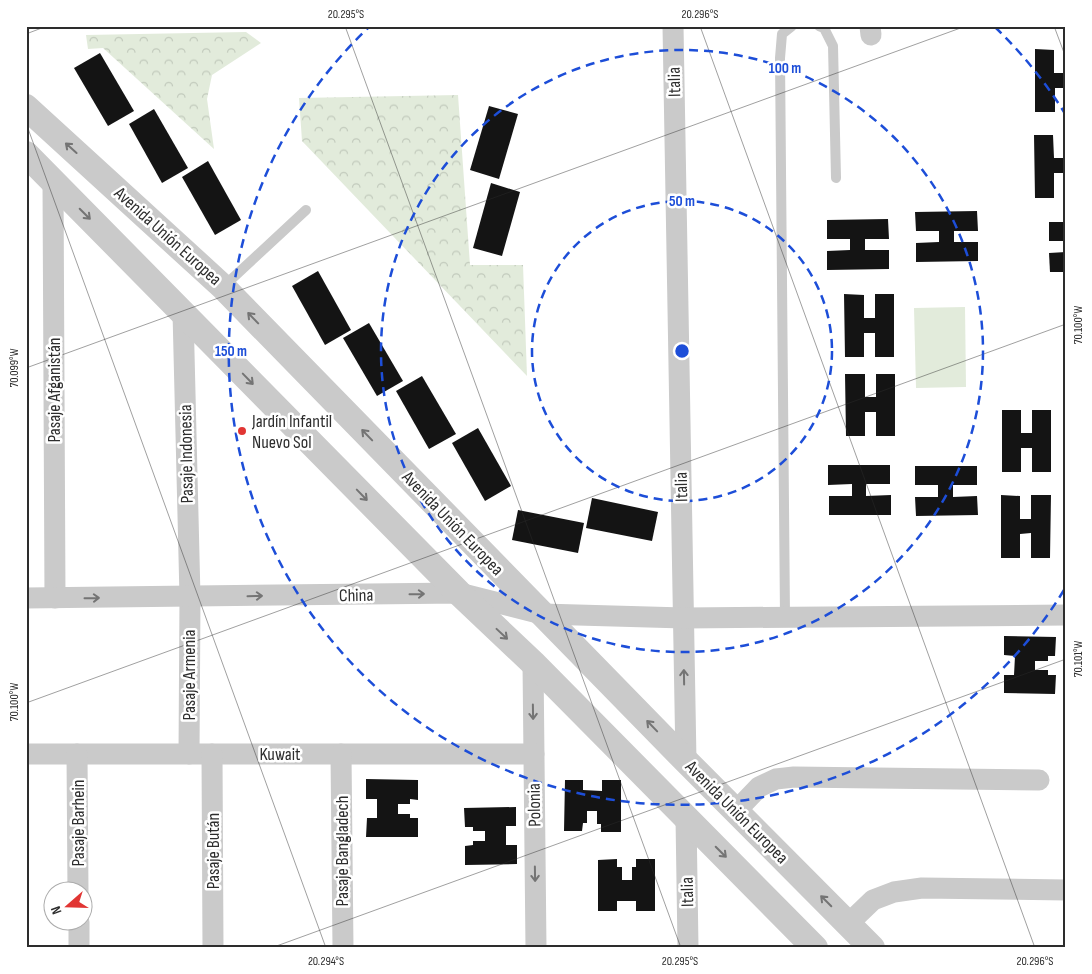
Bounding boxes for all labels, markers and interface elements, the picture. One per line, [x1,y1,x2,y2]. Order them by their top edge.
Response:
text: 20.295°S [328,7,364,22]
text: 20.296°S [682,7,718,22]
text: 100 m [769,59,801,78]
street label: Italia [664,67,685,97]
one-way arrow [64,142,77,154]
street label: Avenida Unión Europea [109,182,226,290]
text: 50 m [669,192,695,211]
one-way arrow [79,208,91,220]
text: 70.100°W [1071,306,1086,344]
one-way arrow [247,312,260,324]
street label: Pasaje Afganistán [44,337,65,443]
text: 150 m [215,342,247,361]
centre of rings [673,342,691,360]
text: 70.099°W [7,348,22,388]
one-way arrow [242,373,255,385]
street label: Pasaje Indonesia [175,404,198,504]
place label: Jardín Infantil Nuevo Sol [251,411,332,453]
marker: Jardín Infantil Nuevo Sol [236,425,248,437]
one-way arrow [361,428,373,441]
street label: Avenida Unión Europea [397,466,508,580]
street label: Italia [671,472,692,502]
one-way arrow [356,489,368,501]
street label: China [339,585,373,606]
one-way arrow [409,589,425,599]
one-way arrow [246,591,263,601]
one-way arrow [84,593,100,602]
one-way arrow [496,628,509,640]
street label: Pasaje Armenia [179,629,200,720]
text: 70.101°W [1071,640,1086,677]
one-way arrow [680,669,689,685]
text: 70.100°W [7,683,22,721]
one-way arrow [528,703,538,719]
one-way arrow [645,720,658,732]
street label: Kuwait [259,744,301,765]
street label: Avenida Unión Europea [680,756,792,868]
street label: Pasaje Barhein [68,779,89,867]
street label: Polonia [524,783,545,827]
street label: Pasaje Bangladech [332,796,353,906]
street label: Pasaje Bután [203,813,224,889]
one-way arrow [715,846,727,858]
one-way arrow [530,866,540,882]
street label: Italia [677,877,698,907]
north arrow [42,882,92,932]
one-way arrow [820,895,832,907]
text: N [47,904,66,917]
text: 20.294°S [308,954,344,969]
text: 20.295°S [662,954,698,969]
text: 20.296°S [1017,954,1053,969]

